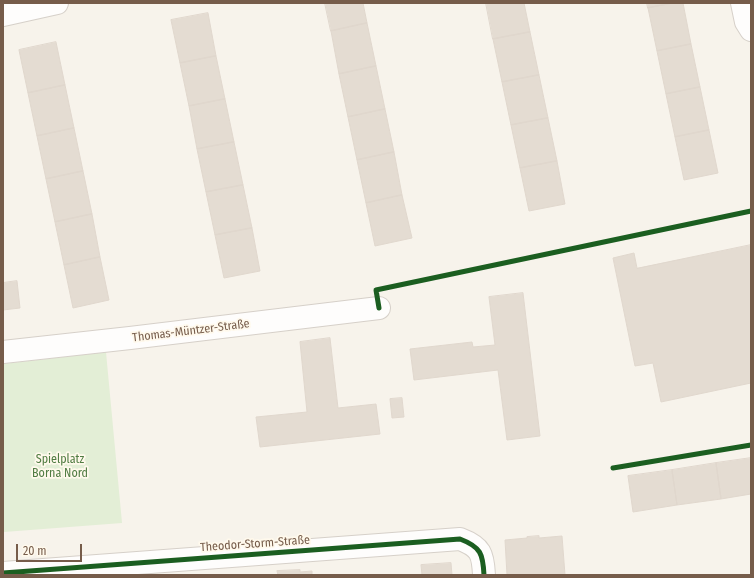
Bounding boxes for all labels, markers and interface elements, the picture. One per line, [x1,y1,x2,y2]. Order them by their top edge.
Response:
street label: Thomas-Müntzer-Straße [132,317,250,345]
park label: Spielplatz Borna Nord [32,453,88,481]
street label: Theodor-Storm-Straße [200,533,310,555]
scale bar [18,536,84,562]
text: 20 m [23,544,47,558]

